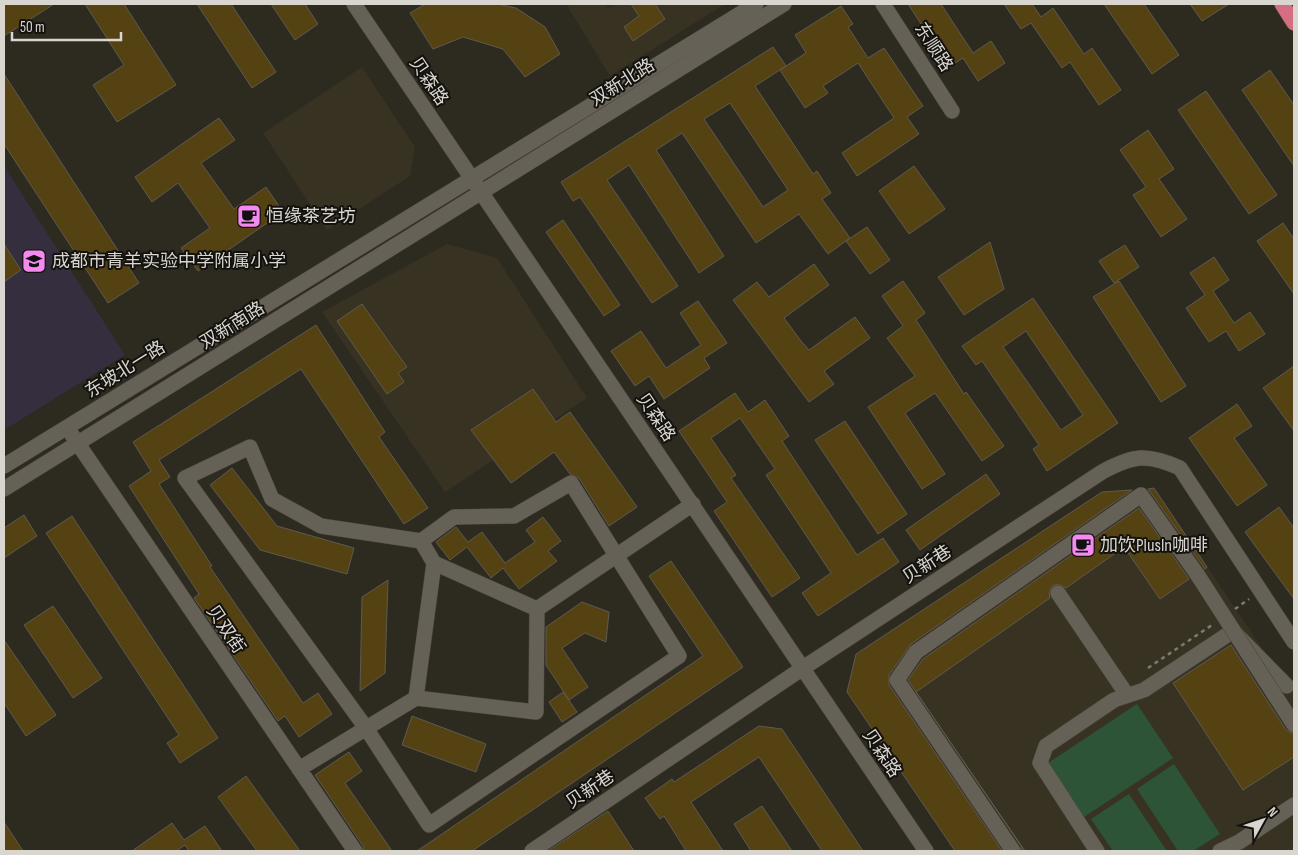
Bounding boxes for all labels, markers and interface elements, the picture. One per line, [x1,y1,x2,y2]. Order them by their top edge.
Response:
scale bar [12,10,121,42]
text: 50 m [20,18,45,37]
street label: 东顺路 [910,19,957,76]
street label: 贝森路 [405,53,452,110]
street label: 双新北路 [586,54,658,110]
cafe icon: 恒缘茶艺坊 [236,203,262,229]
place label: 恒缘茶艺坊 [266,206,356,227]
school or university icon: 成都市青羊实验中学附属小学 [21,248,47,274]
place label: 成都市青羊实验中学附属小学 [52,251,286,272]
street label: 双新南路 [196,297,268,353]
street label: 东坡北一路 [82,337,169,402]
street label: 贝森路 [632,389,679,446]
cafe icon: 加饮Plusln咖啡 [1070,532,1096,558]
place label: 加饮Plusln咖啡 [1100,535,1208,556]
street label: 贝新巷 [899,541,956,588]
street label: 贝双街 [202,601,249,658]
street label: 贝森路 [858,725,905,782]
street label: 贝新巷 [562,766,619,813]
north arrow [1238,795,1288,845]
text: N [1264,804,1281,820]

